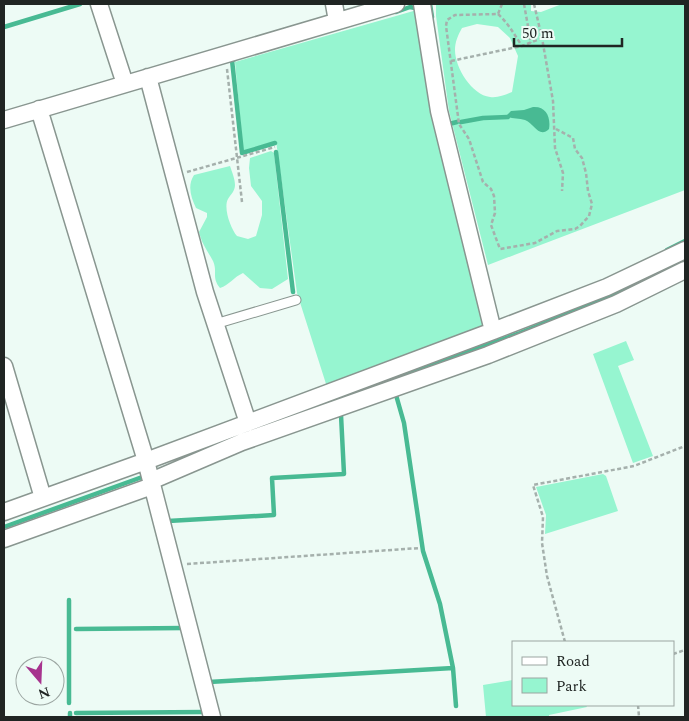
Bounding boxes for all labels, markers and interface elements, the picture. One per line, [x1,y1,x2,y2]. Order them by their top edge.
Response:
scale bar [514,15,622,47]
text: 50 m [522,22,554,45]
legend [512,641,674,706]
text: Road [556,650,590,673]
north arrow [15,656,65,706]
text: Park [556,675,587,698]
text: N [35,681,53,705]

